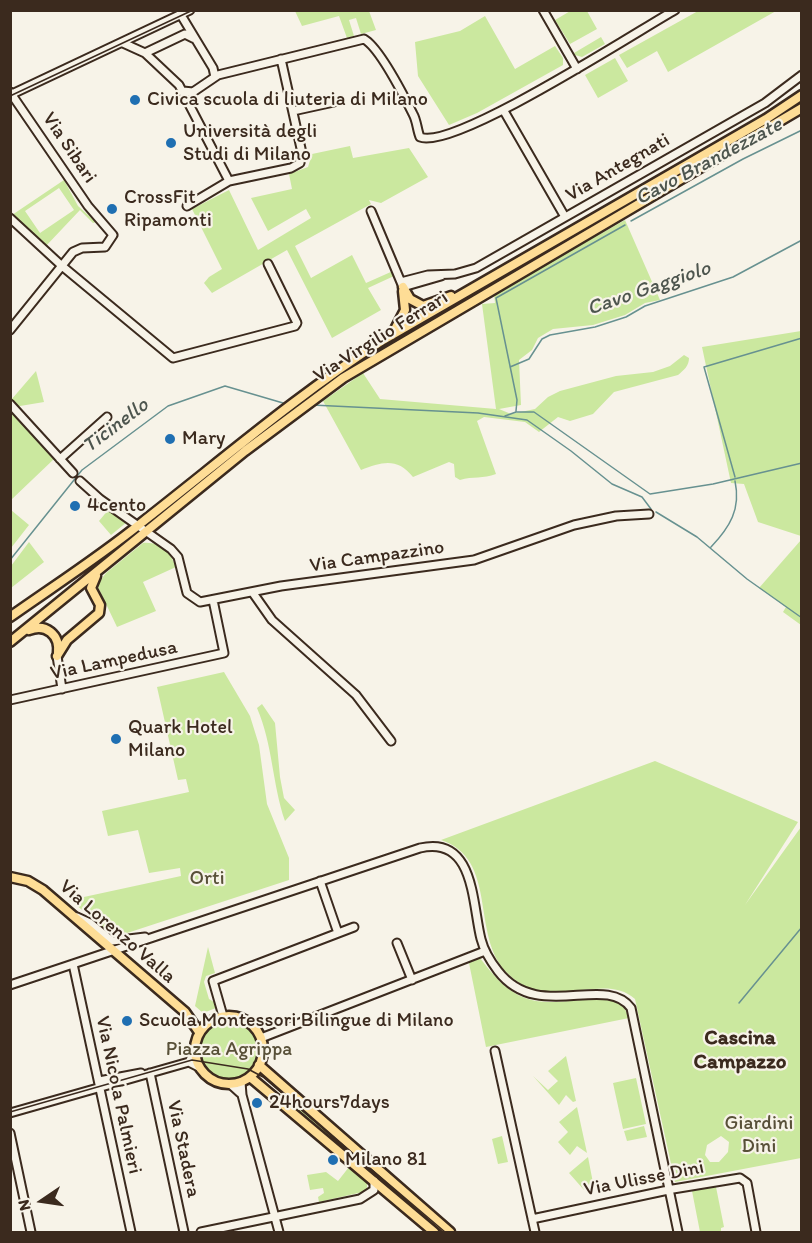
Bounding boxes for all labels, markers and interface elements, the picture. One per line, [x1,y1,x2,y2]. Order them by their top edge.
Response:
place label: Civica scuola di liuteria di Milano [147,88,428,112]
marker: Civica scuola di liuteria di Milano [128,93,142,107]
street label: Via Sibari [37,108,101,188]
water label: Cavo Brandezzate [631,113,787,211]
place label: Università degli Studi di Milano [183,120,317,167]
street label: Via Antegnati [562,129,674,207]
marker: Università degli Studi di Milano [164,136,178,150]
place label: CrossFit Ripamonti [124,186,212,233]
marker: CrossFit Ripamonti [105,202,119,216]
water label: Cavo Gaggiolo [584,256,714,322]
street label: Via Virgilio Ferrari [309,286,453,388]
water label: Ticinello [78,393,154,459]
place label: Mary [182,427,225,451]
marker: Mary [163,432,177,446]
place label: 4cento [87,494,146,518]
marker: 4cento [68,499,82,513]
street label: Via Campazzino [308,536,446,578]
street label: Via Lampedusa [48,636,180,686]
place label: Quark Hotel Milano [128,716,233,763]
marker: Quark Hotel Milano [109,732,123,746]
park label: Orti [189,867,225,891]
street label: Via Lorenzo Valla [54,875,180,989]
place label: Scuola Montessori Bilingue di Milano [139,1009,454,1033]
street label: Via Nicola Palmieri [90,1014,146,1176]
marker: Scuola Montessori Bilingue di Milano [120,1014,134,1028]
district label: Cascina Campazzo [694,1026,786,1076]
park label: Piazza Agrippa [166,1038,292,1062]
place label: 24hours7days [269,1091,390,1115]
marker: 24hours7days [250,1096,264,1110]
street label: Via Stadera [161,1098,205,1200]
park label: Giardini Dini [725,1112,793,1159]
place label: Milano 81 [345,1148,427,1172]
marker: Milano 81 [326,1153,340,1167]
street label: Via Ulisse Dini [582,1156,706,1202]
north arrow [12,1171,72,1231]
text: N [14,1198,34,1213]

